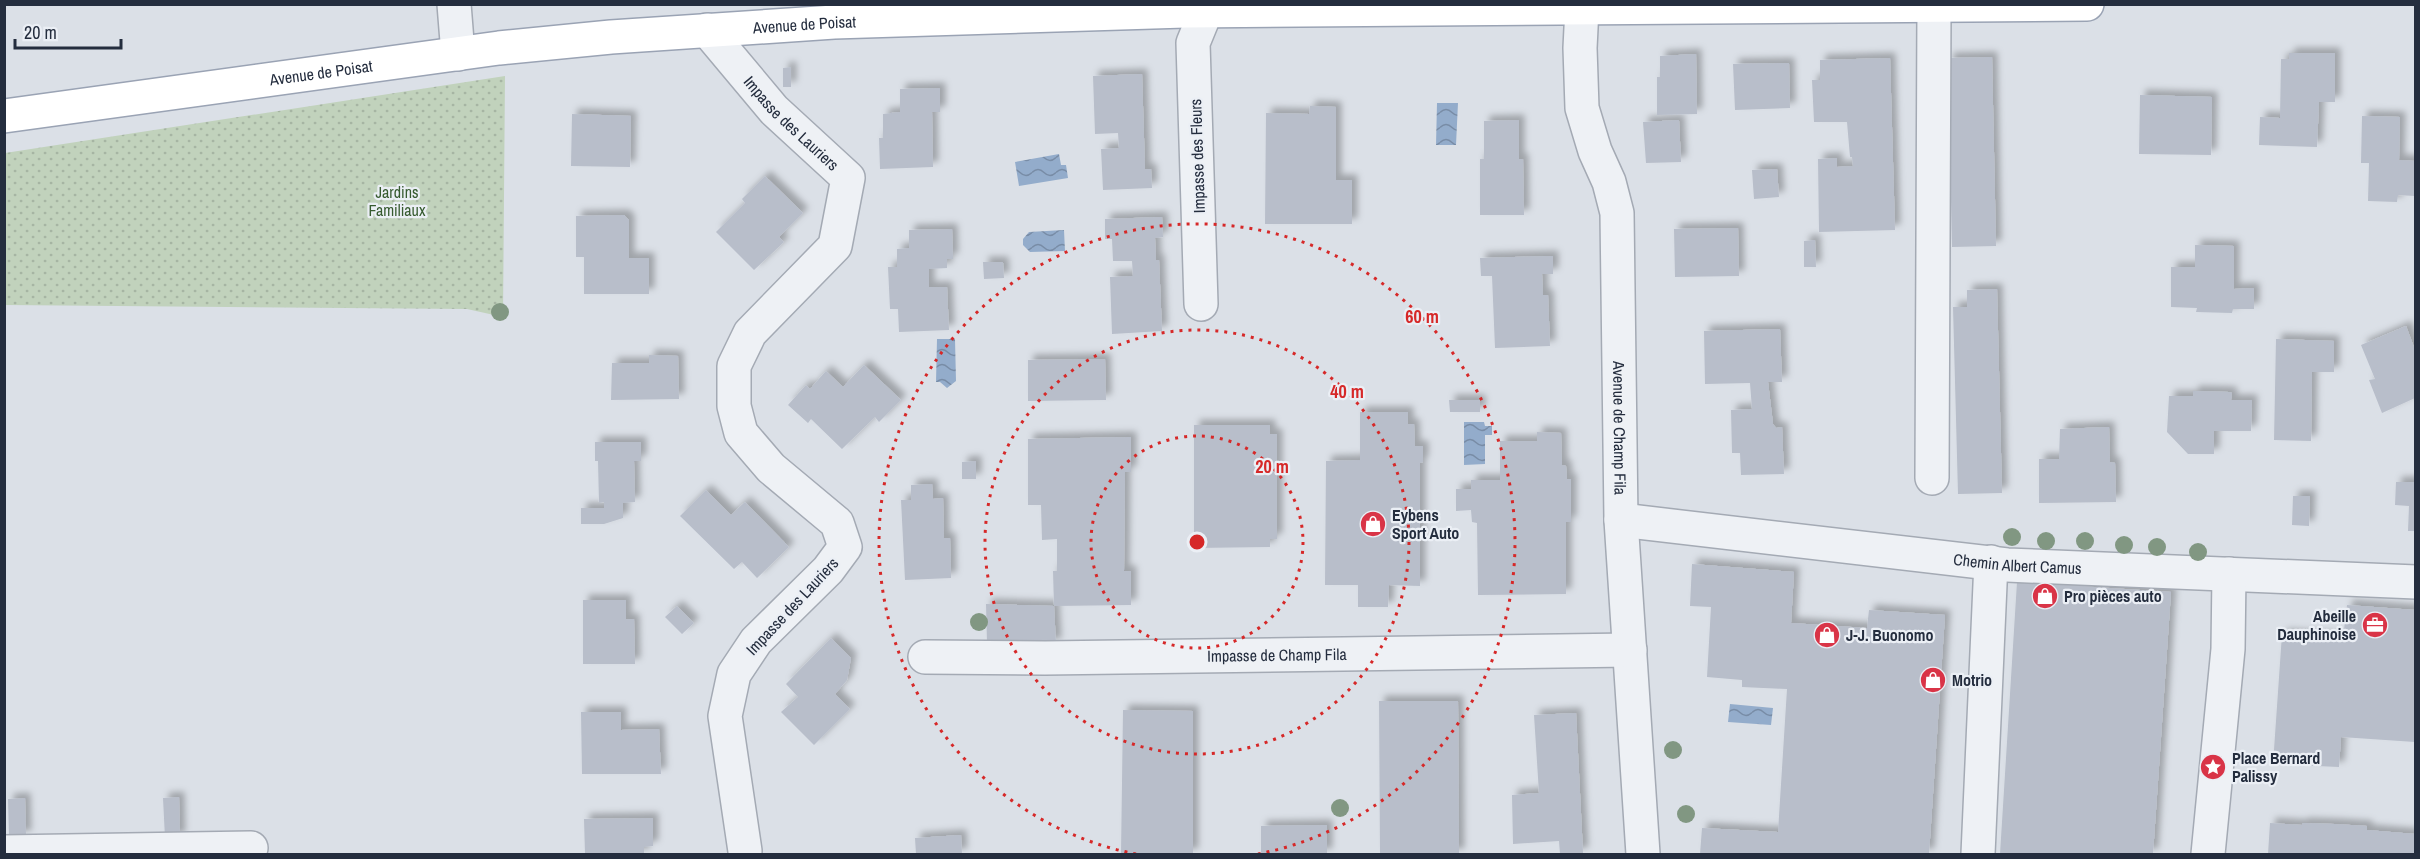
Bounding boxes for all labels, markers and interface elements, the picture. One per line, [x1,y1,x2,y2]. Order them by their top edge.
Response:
street label: Avenue de Poisat [751,10,857,39]
scale bar [15,12,122,50]
text: 20 m [24,20,57,45]
street label: Avenue de Poisat [267,54,374,91]
street label: Impasse des Lauriers [739,71,844,175]
street label: Impasse des Fleurs [1184,98,1210,214]
park label: Jardins Familiaux [369,181,426,221]
text: 60 m [1405,304,1439,329]
street label: Avenue de Champ Fila [1608,360,1632,496]
text: 40 m [1330,379,1364,404]
text: 20 m [1255,454,1289,479]
place label: Eybens Sport Auto [1392,504,1459,544]
shop icon: Eybens Sport Auto [1358,509,1388,539]
centre of rings [1187,532,1207,552]
street label: Chemin Albert Camus [1952,548,2082,579]
street label: Impasse des Lauriers [741,552,843,660]
shop icon: Pro pièces auto [2030,581,2060,611]
place label: Pro pièces auto [2064,585,2162,607]
place label: Abeille Dauphinoise [2277,605,2356,645]
office icon: Abeille Dauphinoise [2360,610,2390,640]
shop icon: J-J. Buonomo [1812,620,1842,650]
place label: J-J. Buonomo [1846,624,1933,646]
street label: Impasse de Champ Fila [1207,643,1348,667]
shop icon: Motrio [1918,665,1948,695]
place label: Motrio [1952,669,1992,691]
place label: Place Bernard Palissy [2232,747,2320,787]
place icon: Place Bernard Palissy [2198,752,2228,782]

